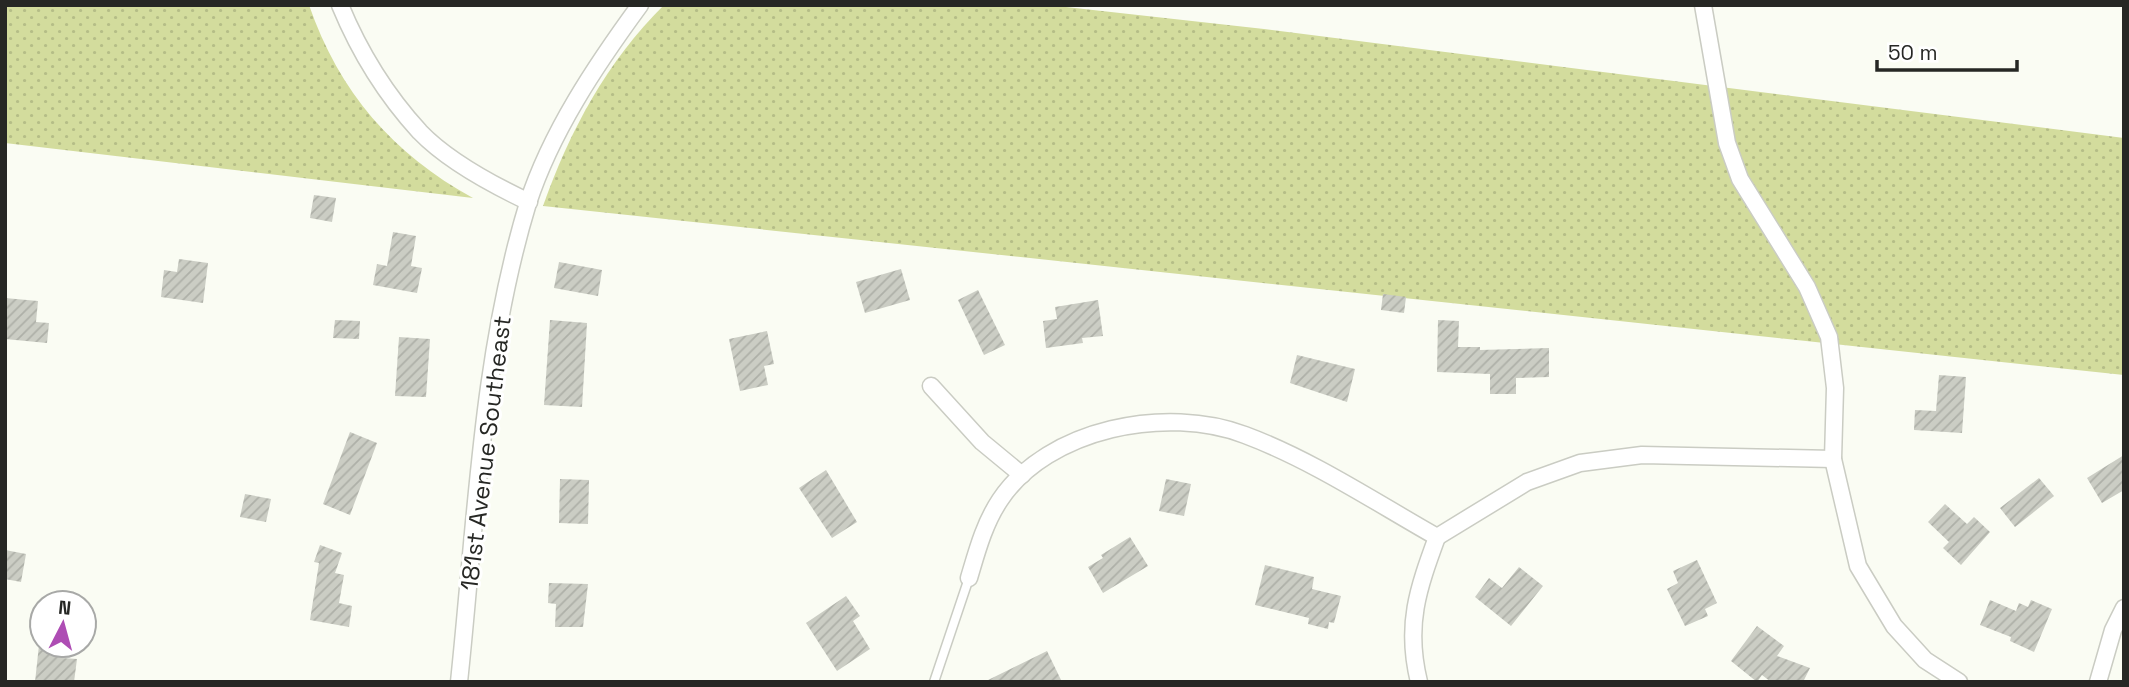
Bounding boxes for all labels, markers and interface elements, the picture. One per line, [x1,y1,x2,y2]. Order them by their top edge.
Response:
scale bar [1877,28,2017,72]
text: 50 m [1888,39,1938,66]
street label: 181st Avenue Southeast [453,314,518,592]
north arrow [28,589,98,659]
text: N [57,594,72,621]

